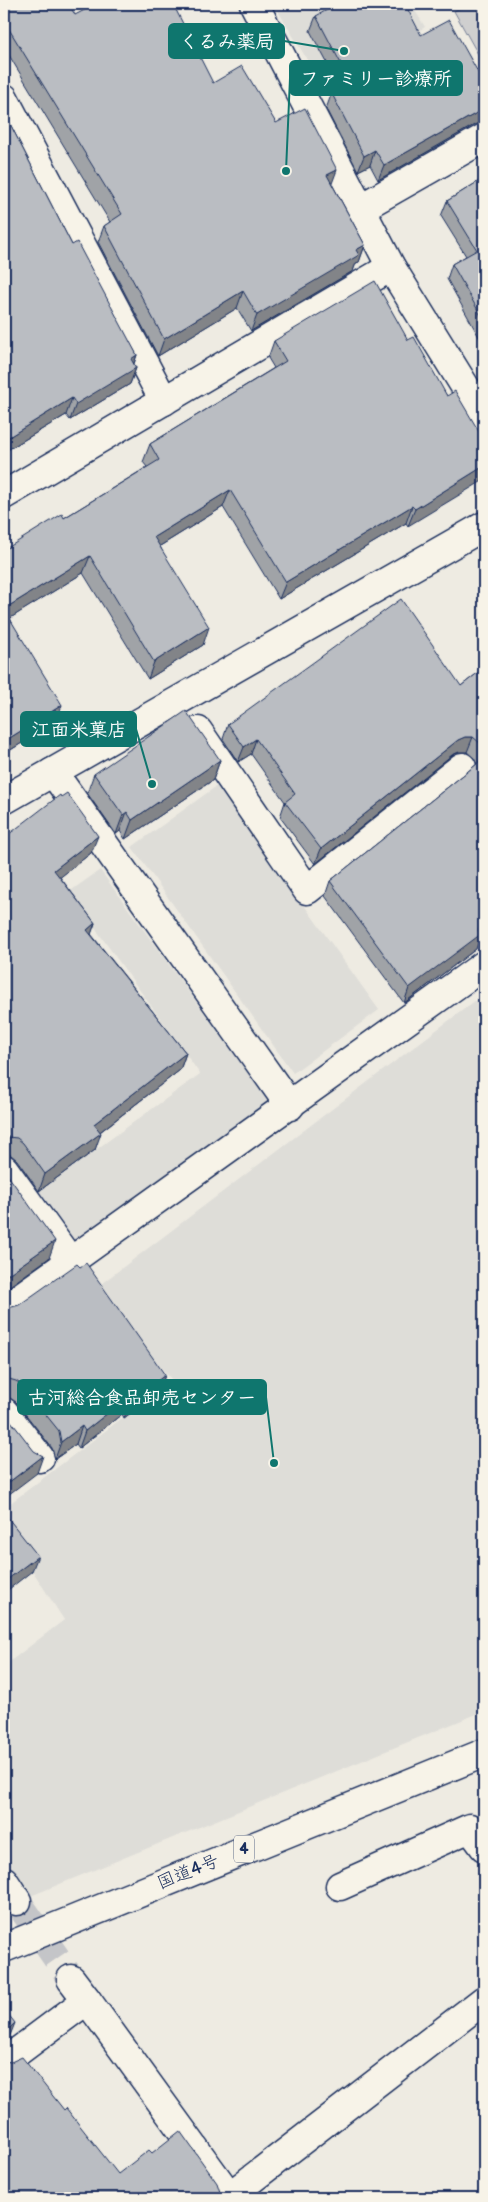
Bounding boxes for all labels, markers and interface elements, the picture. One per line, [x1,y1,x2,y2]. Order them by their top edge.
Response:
callout: くるみ薬局 [169,24,284,58]
text: くるみ薬局 [179,31,275,54]
callout: ファミリー診療所 [290,61,462,95]
text: ファミリー診療所 [300,68,452,91]
callout: 江面米菓店 [21,712,136,746]
text: 江面米菓店 [31,719,127,742]
callout: 古河総合食品卸売センター [18,1380,266,1414]
text: 古河総合食品卸売センター [28,1387,256,1410]
road number: 4 [234,1836,254,1862]
street label: 国道4号 [154,1850,222,1894]

